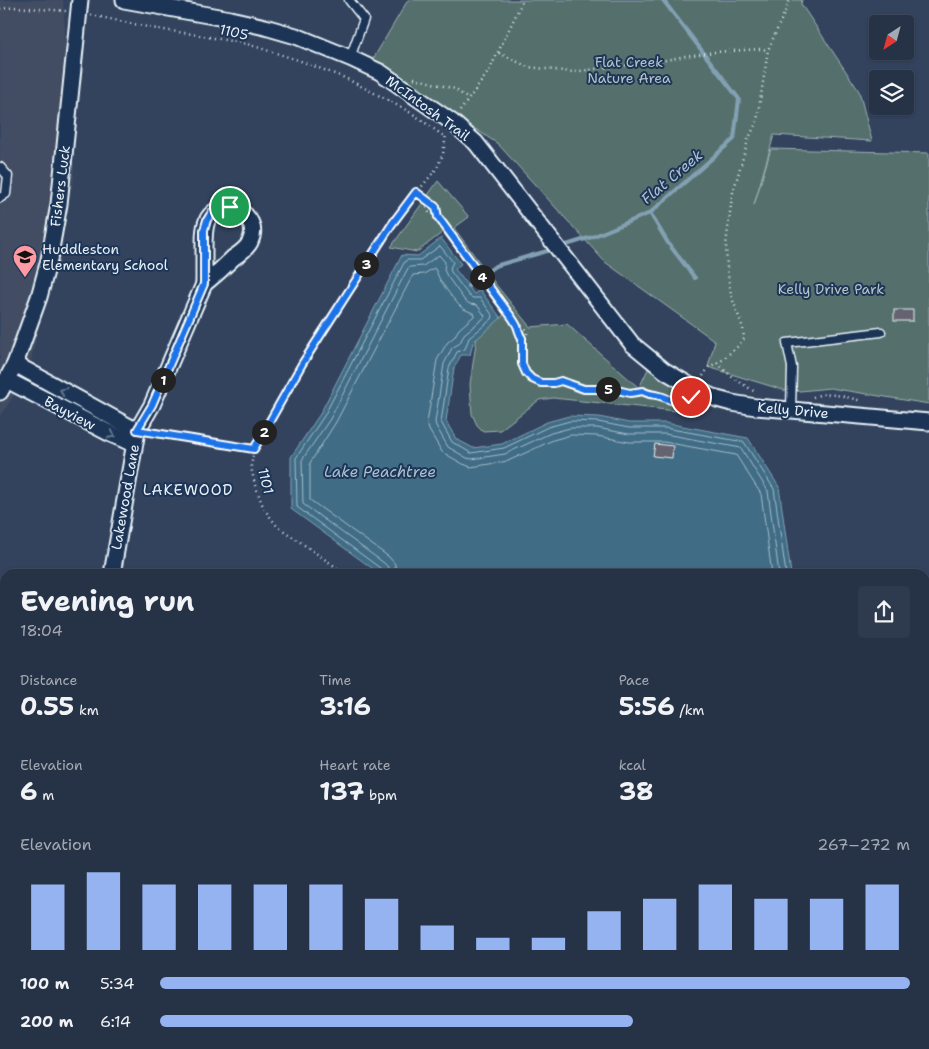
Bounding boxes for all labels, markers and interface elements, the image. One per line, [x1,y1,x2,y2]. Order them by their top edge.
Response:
north arrow [869,15,914,60]
map controls [869,15,914,115]
street label: 1105 [218,20,250,44]
park label: Flat Creek Nature Area [587,53,671,87]
button: layers [869,70,914,115]
street label: McIntosh Trail [382,71,474,145]
street label: Fishers Luck [46,144,74,228]
water label: Flat Creek [637,145,707,209]
pin [209,186,251,228]
icon: arrive [216,193,244,221]
place label: Huddleston Elementary School [42,240,169,274]
school or university icon: Huddleston Elementary School [12,244,38,278]
pin: 3 [354,252,378,276]
text: 3 [362,255,371,273]
pin: 4 [470,264,494,290]
text: 4 [478,268,487,286]
park label: Kelly Drive Park [778,280,884,298]
pin: 1 [150,368,176,392]
text: 1 [160,371,167,389]
pin: 5 [596,376,620,402]
pin [670,376,712,418]
text: 5 [604,380,613,398]
icon: check [677,383,705,411]
one-way arrow [59,387,68,397]
street label: Bayview [41,392,99,434]
street label: Kelly Drive [757,398,830,422]
pin: 2 [252,420,276,444]
text: 2 [260,423,269,441]
one-way arrow [107,428,116,439]
street label: Lakewood Lane [107,443,143,551]
water label: Lake Peachtree [324,462,436,482]
street label: 1101 [254,466,278,496]
district label: LAKEWOOD [143,480,233,500]
text: Evening run [20,582,195,620]
button: share [858,586,910,638]
text: 18:04 [20,620,63,641]
text: Distance [20,671,77,689]
text: Time [319,671,351,689]
text: Pace [619,671,649,689]
text: 0.55 [20,689,74,723]
text: 3:16 [319,689,371,723]
text: 5:56 [619,689,675,723]
text: km [74,701,99,719]
text: /km [675,701,704,719]
text: Elevation [20,756,83,774]
text: Heart rate [319,756,391,774]
text: kcal [619,756,646,774]
text: 6 [20,774,38,808]
text: 137 [319,774,364,808]
text: 38 [619,774,654,808]
text: m [38,786,54,804]
text: bpm [364,786,397,804]
text: Elevation [20,834,92,855]
text: 267–272 m [817,834,910,855]
text: 100 m [20,973,69,994]
text: 5:34 [100,973,135,994]
text: 200 m [20,1011,73,1032]
text: 6:14 [100,1011,131,1032]

